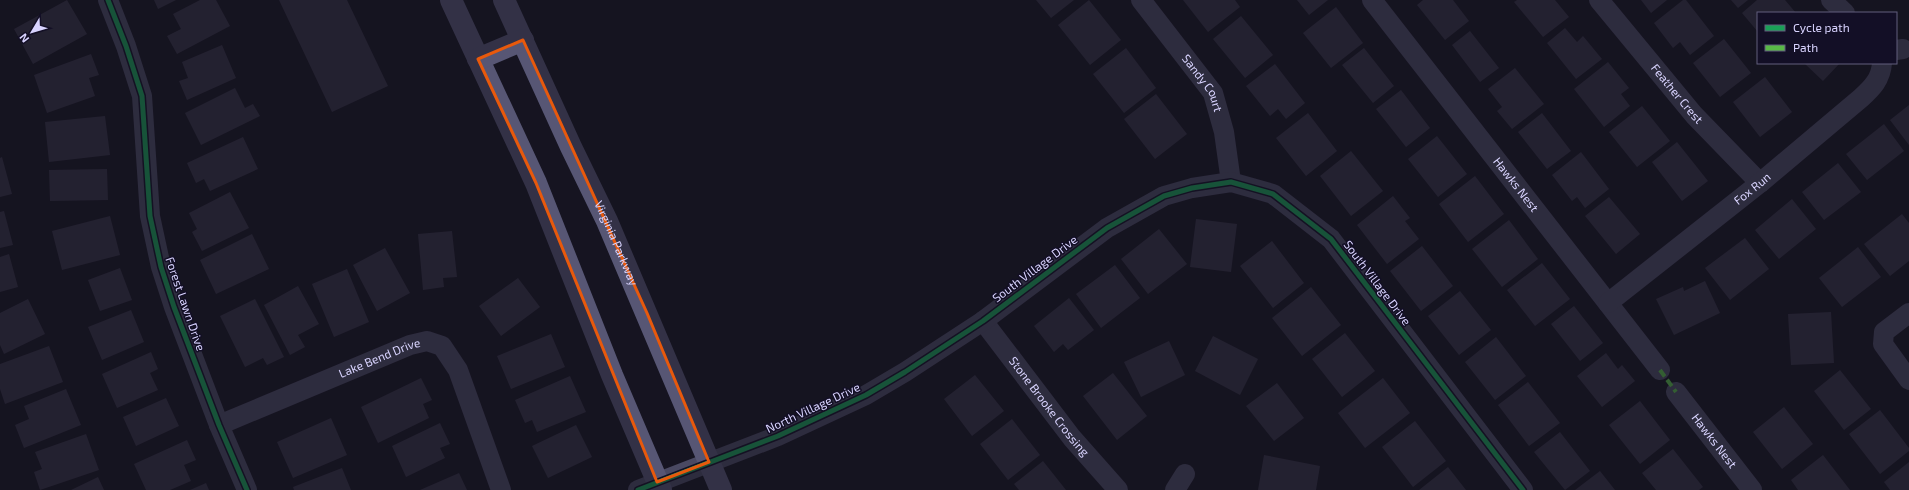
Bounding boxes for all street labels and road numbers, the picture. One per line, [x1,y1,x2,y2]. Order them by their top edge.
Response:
street label: Sandy Court [1180,51,1226,114]
street label: Feather Crest [1649,61,1707,126]
street label: Hawks Nest [1491,154,1542,214]
street label: Fox Run [1730,169,1773,207]
street label: Virginia Parkway [592,198,642,288]
street label: South Village Drive [989,232,1080,305]
street label: South Village Drive [1341,237,1414,328]
street label: Forest Lawn Drive [163,255,209,352]
street label: Lake Bend Drive [336,335,421,380]
street label: Stone Brooke Crossing [1007,353,1093,459]
street label: North Village Drive [763,379,862,435]
street label: Hawks Nest [1689,410,1741,471]

